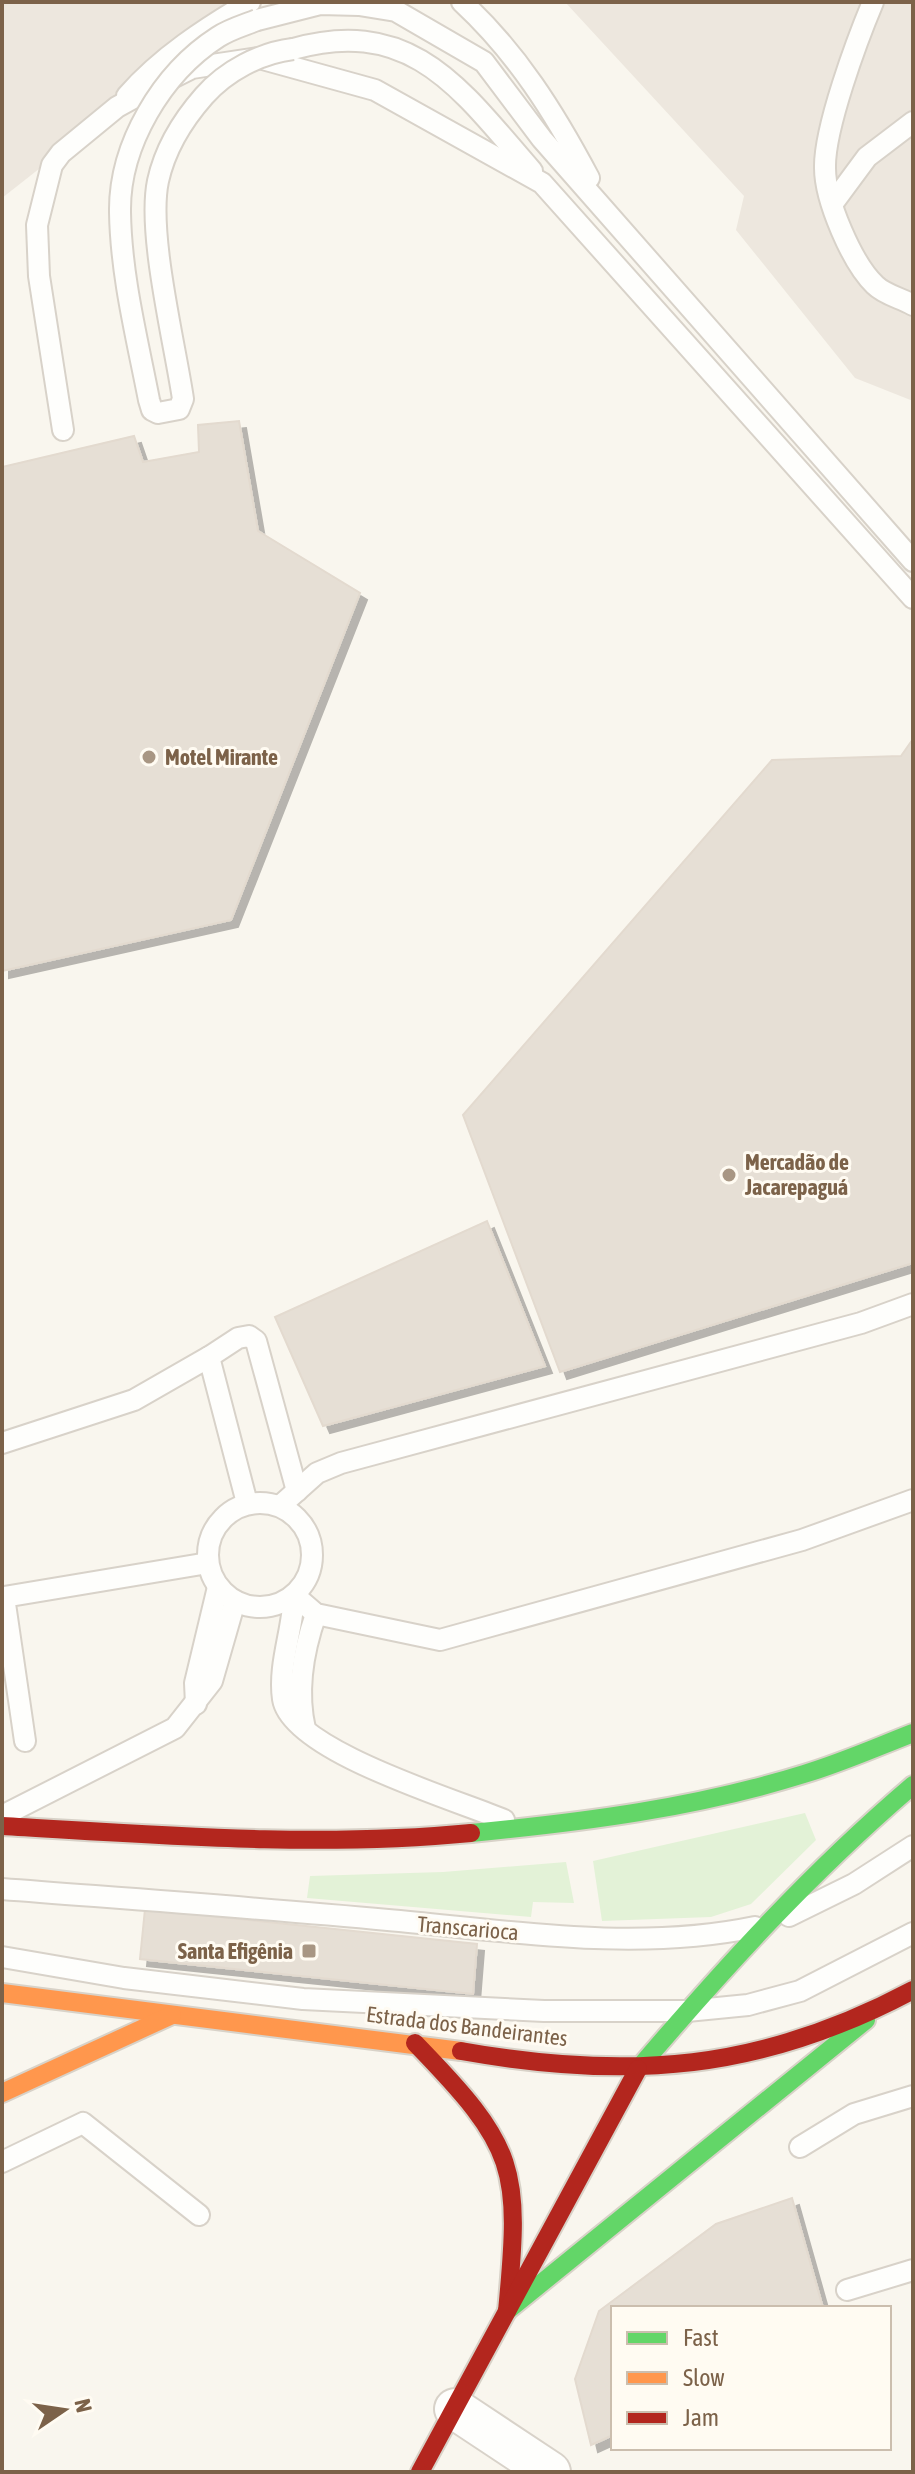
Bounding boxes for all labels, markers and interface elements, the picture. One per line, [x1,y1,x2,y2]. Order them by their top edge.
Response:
place label: Motel Mirante [165,744,278,770]
marker: Motel Mirante [140,748,158,766]
place label: Mercadão de Jacarepaguá [744,1149,849,1200]
marker: Mercadão de Jacarepaguá [720,1166,738,1184]
street label: Transcarioca [416,1911,520,1945]
place label: Santa Efigênia [178,1938,293,1964]
marker: Santa Efigênia [300,1942,318,1960]
street label: Estrada dos Bandeirantes [365,2001,569,2051]
legend [611,2306,891,2450]
text: Fast [683,2324,719,2351]
text: Slow [683,2364,725,2391]
north arrow [24,2370,104,2450]
text: N [69,2396,98,2415]
text: Jam [683,2404,719,2431]

